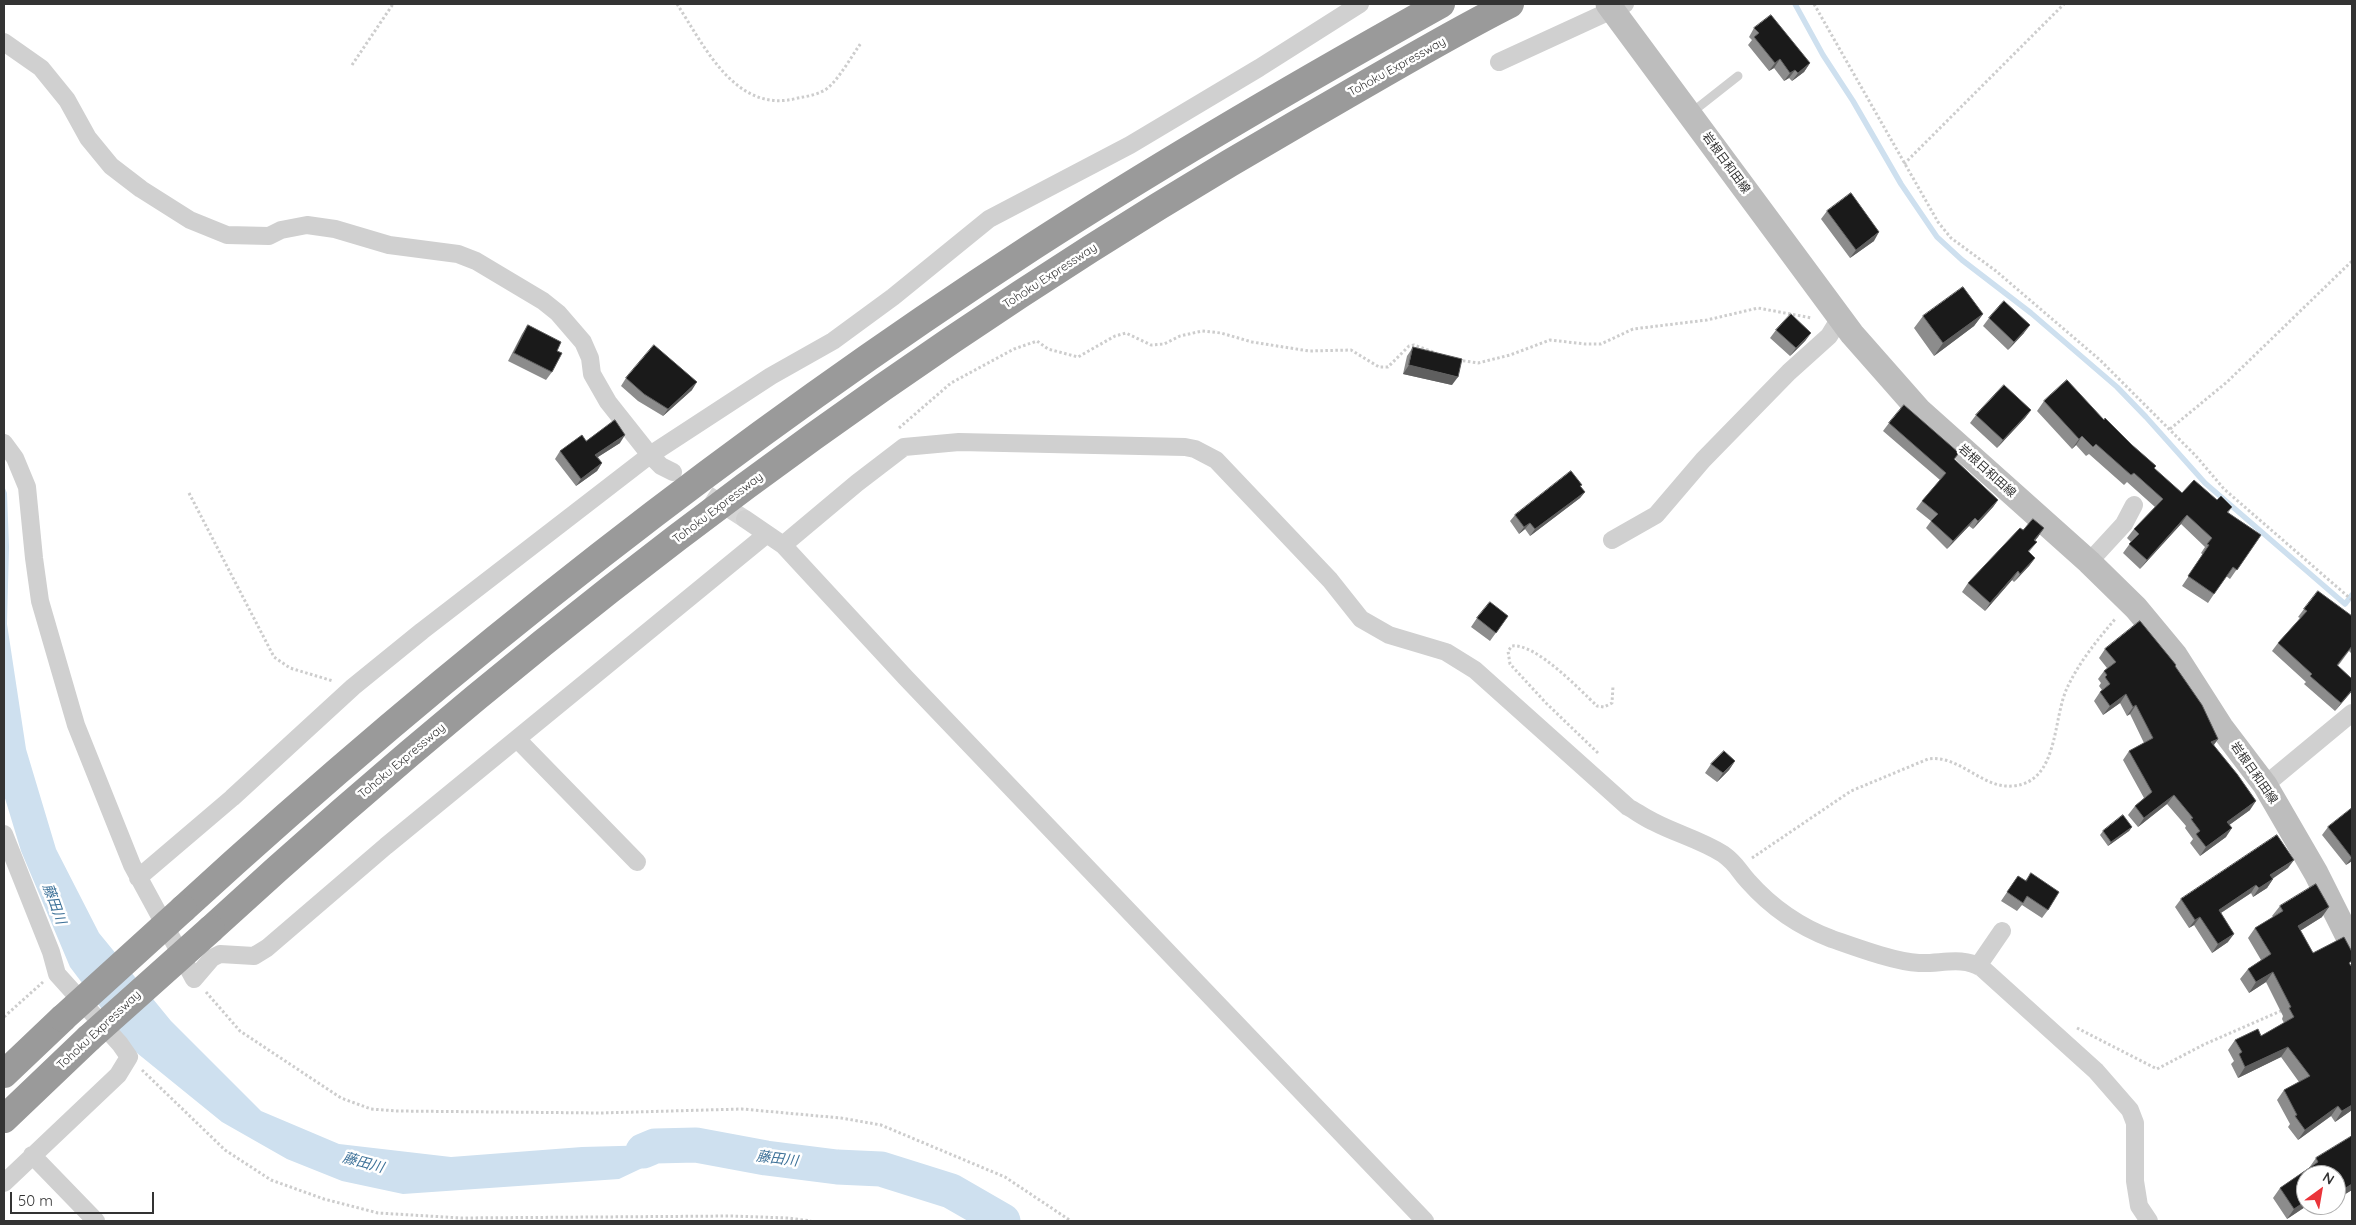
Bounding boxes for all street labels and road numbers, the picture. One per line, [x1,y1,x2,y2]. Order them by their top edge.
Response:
street label: Tohoku Expressway [1346,34,1448,100]
street label: 岩根日和田線 [1699,130,1753,196]
street label: Tohoku Expressway [1000,240,1100,312]
street label: 岩根日和田線 [1955,442,2019,500]
street label: Tohoku Expressway [670,469,766,547]
street label: Tohoku Expressway [356,720,448,802]
street label: 岩根日和田線 [2227,739,2281,807]
street label: Tohoku Expressway [54,988,144,1072]

